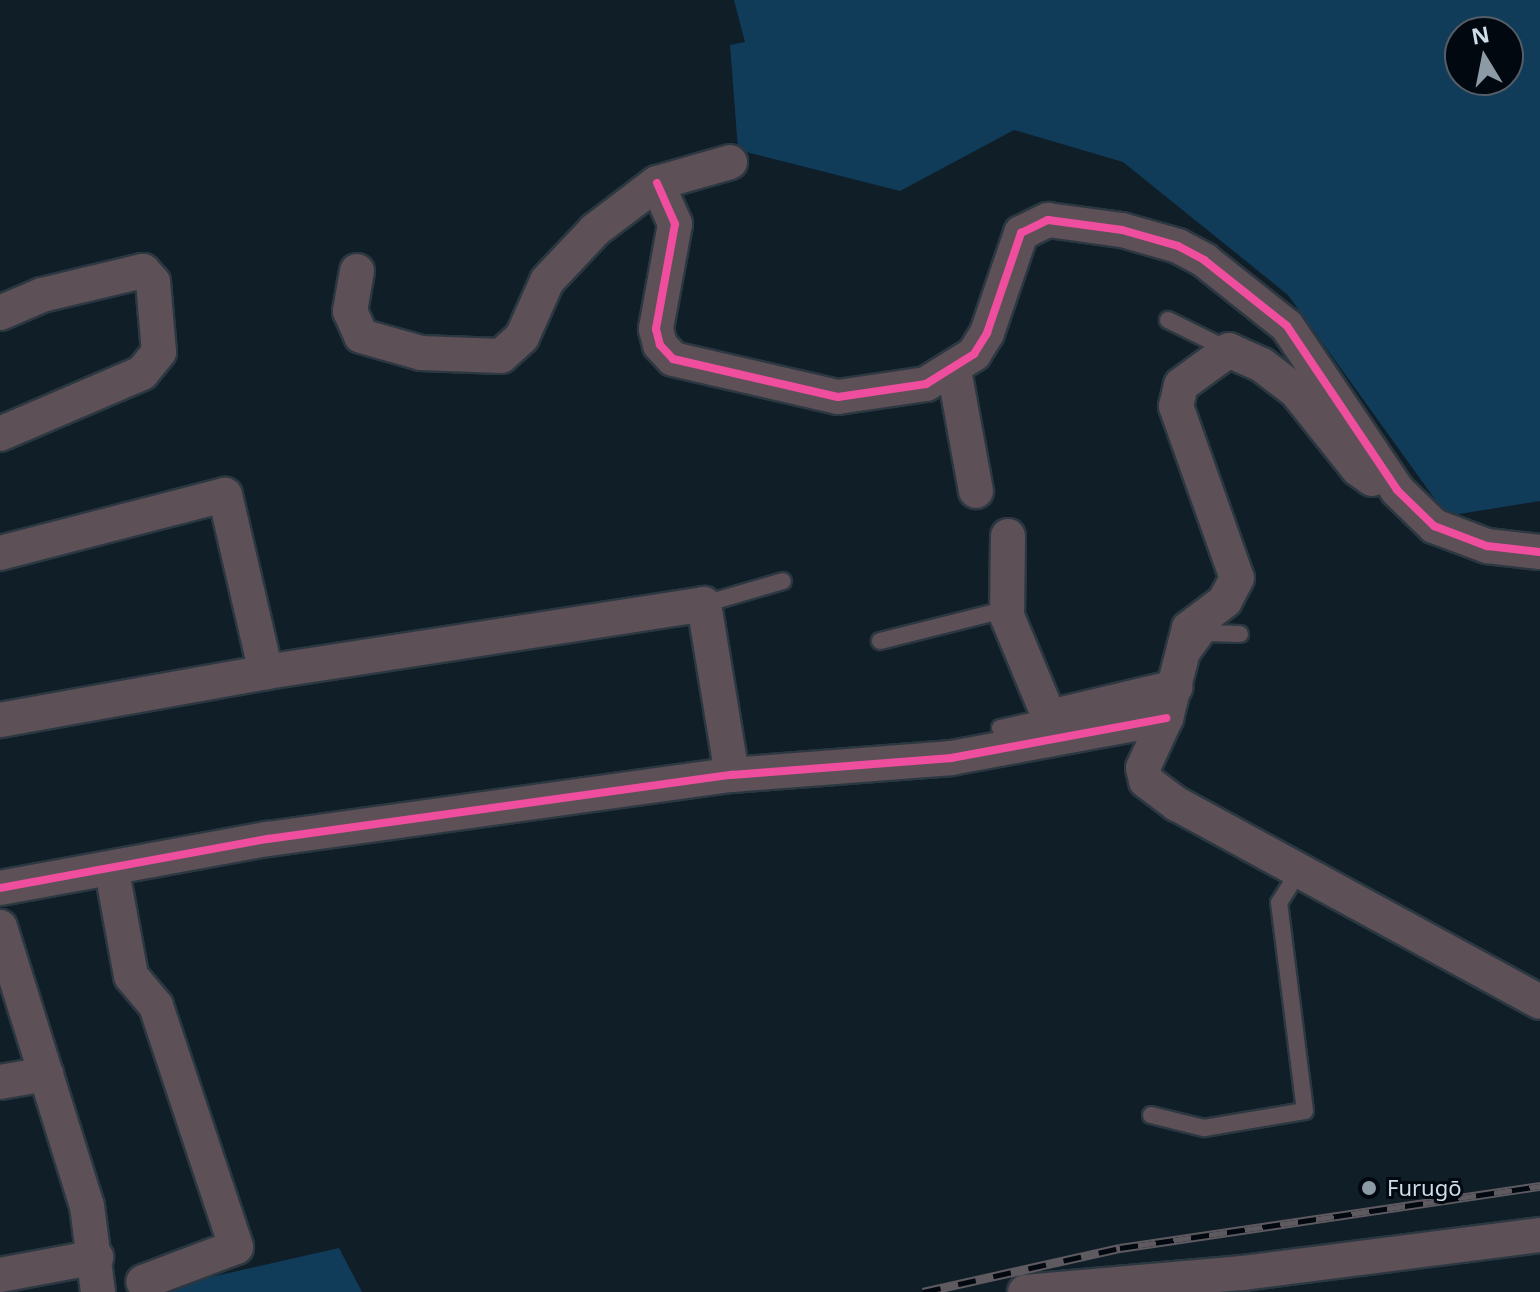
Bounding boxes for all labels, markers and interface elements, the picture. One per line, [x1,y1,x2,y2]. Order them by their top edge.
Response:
north arrow [1444,16,1524,96]
text: N [1469,18,1492,51]
place label: Furugō [1387,1175,1462,1201]
marker: Furugō [1358,1177,1380,1199]

